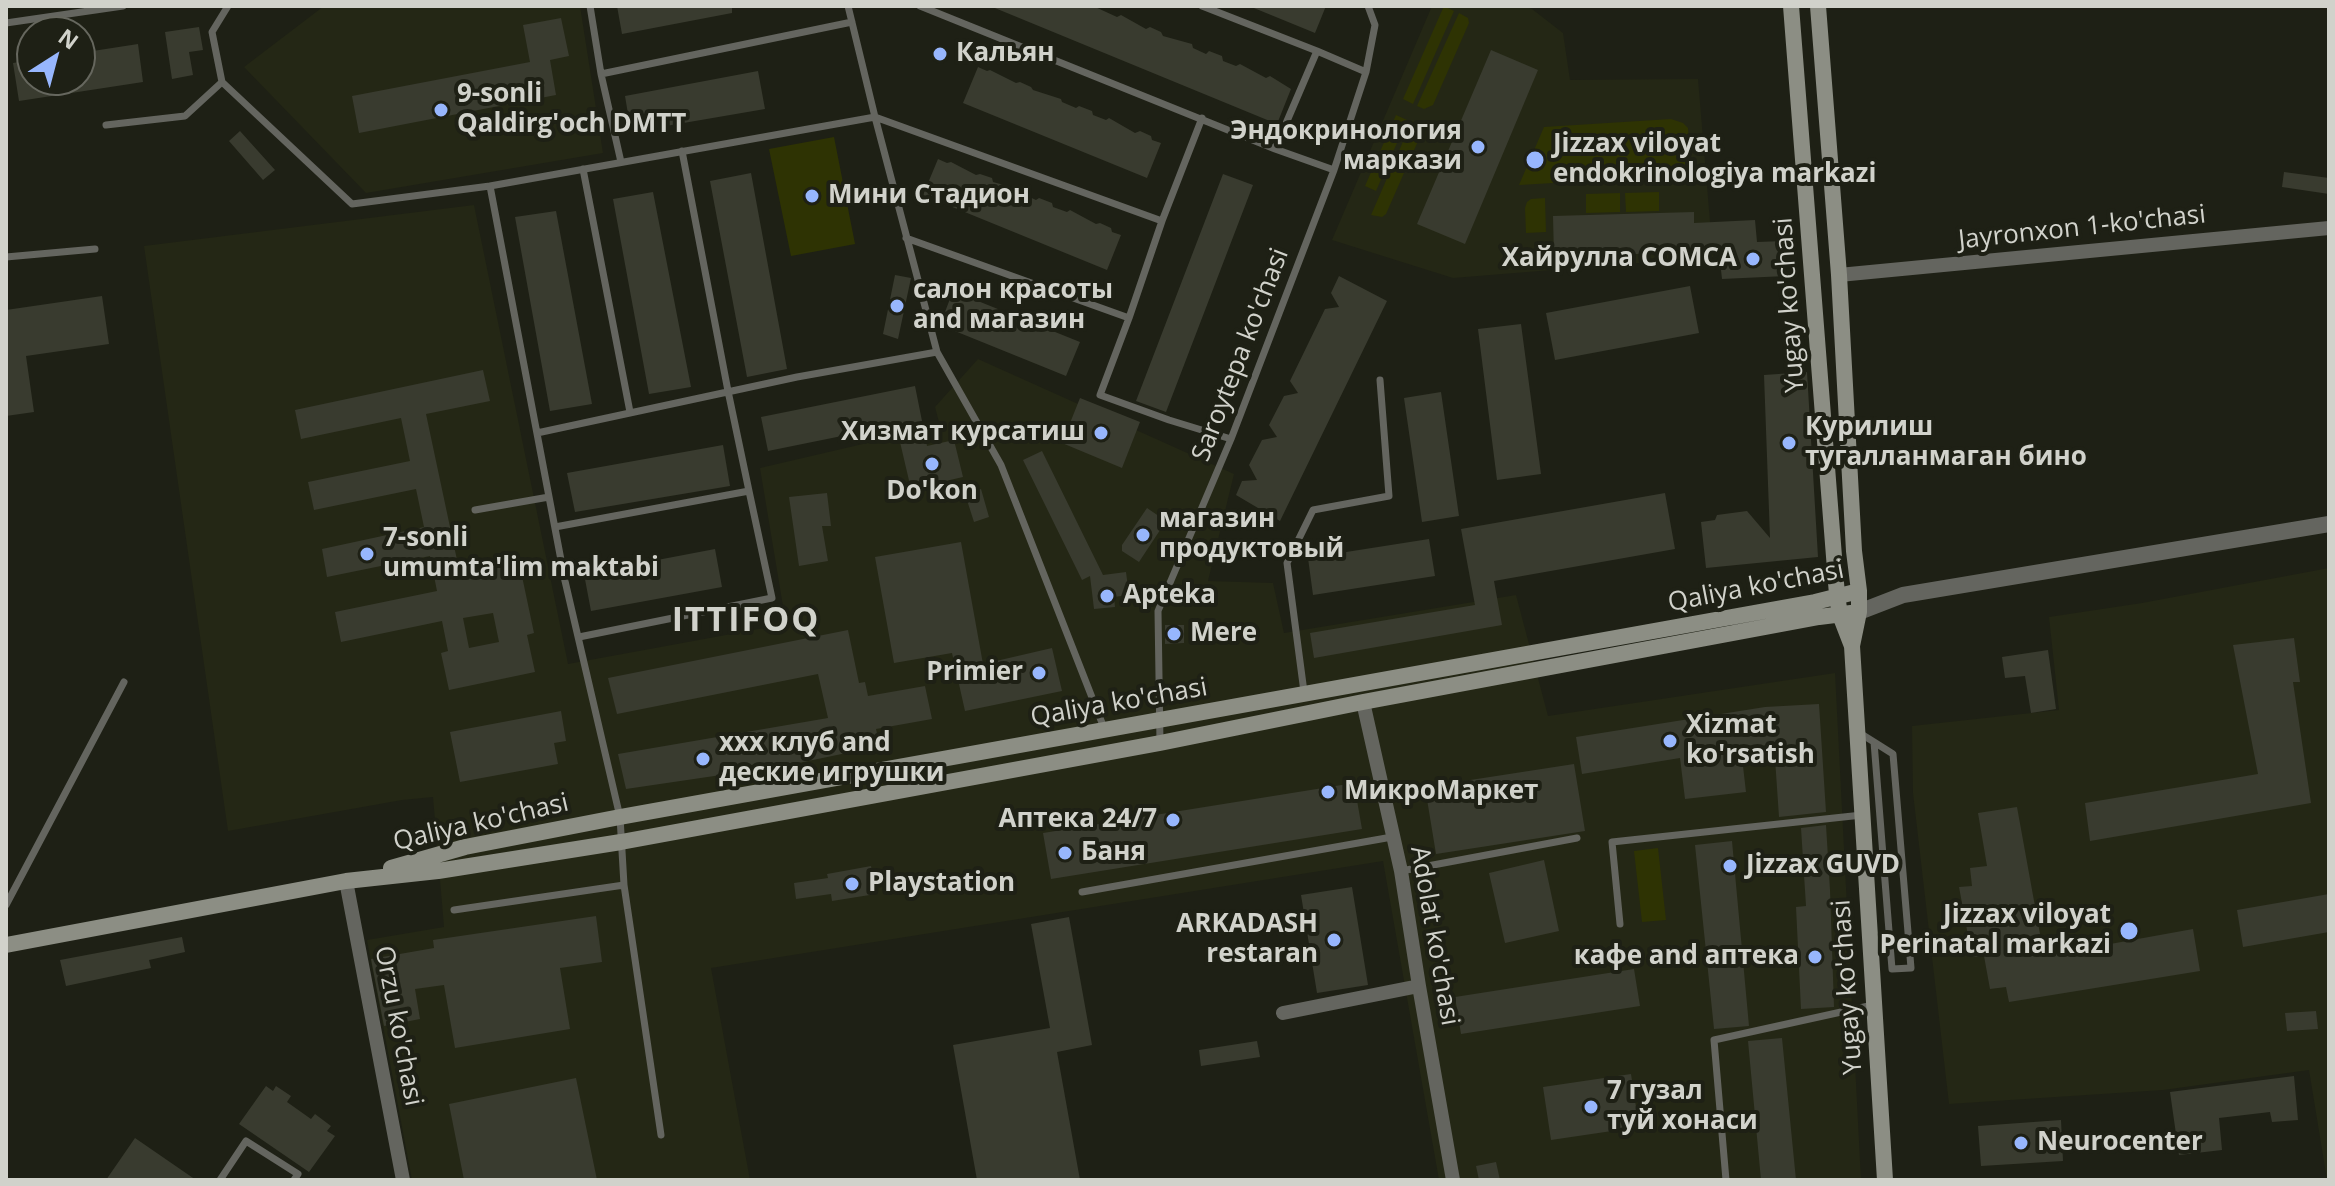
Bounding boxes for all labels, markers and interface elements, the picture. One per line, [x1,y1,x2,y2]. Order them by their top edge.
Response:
north arrow [16,16,96,96]
text: N [53,21,85,56]
place label: Кальян [956,38,1055,70]
marker: Кальян [931,45,949,63]
place label: 9-sonli Qaldirg'och DMTT [457,79,686,140]
marker: 9-sonli Qaldirg'och DMTT [432,101,450,119]
place label: Эндокринология маркази [1230,116,1462,178]
place label: Jizzax viloyat endokrinologiya markazi [1553,129,1876,190]
marker: Эндокринология маркази [1469,138,1487,156]
marker: Jizzax viloyat endokrinologiya markazi [1524,149,1546,171]
place label: Мини Стадион [828,180,1030,212]
marker: Мини Стадион [803,187,821,205]
street label: Jayronxon 1-ko'chasi [1957,199,2207,257]
street label: Yugay ko'chasi [1768,216,1812,394]
place label: Хайрулла СОМСА [1502,243,1737,275]
street label: Saroytepa ko'chasi [1186,244,1296,466]
marker: Хайрулла СОМСА [1744,250,1762,268]
place label: салон красоты and магазин [913,275,1113,336]
marker: салон красоты and магазин [888,297,906,315]
place label: Курилиш тугалланмаган бино [1805,412,2087,474]
place label: Хизмат курсатиш [841,417,1085,449]
marker: Хизмат курсатиш [1092,424,1110,442]
marker: Курилиш тугалланмаган бино [1780,434,1798,452]
marker: Do'kon [923,455,941,473]
place label: Do'kon [886,476,978,508]
place label: магазин продуктовый [1159,504,1344,566]
place label: 7-sonli umumta'lim maktabi [383,523,659,584]
marker: магазин продуктовый [1134,526,1152,544]
marker: 7-sonli umumta'lim maktabi [358,545,376,563]
street label: Qaliya ko'chasi [1665,555,1847,619]
place label: Apteka [1123,580,1216,612]
marker: Apteka [1098,587,1116,605]
district label: ITTIFOQ [672,601,820,641]
place label: Mere [1190,618,1257,650]
marker: Mere [1165,625,1183,643]
place label: Primier [926,657,1023,689]
marker: Primier [1030,664,1048,682]
street label: Qaliya ko'chasi [1028,672,1210,734]
place label: Xizmat ko'rsatish [1686,710,1815,772]
place label: ххх клуб and деские игрушки [719,728,944,790]
marker: Xizmat ko'rsatish [1661,732,1679,750]
marker: ххх клуб and деские игрушки [694,750,712,768]
place label: МикроМаркет [1344,776,1538,808]
marker: МикроМаркет [1319,783,1337,801]
street label: Qaliya ko'chasi [390,788,572,858]
place label: Аптека 24/7 [998,804,1157,836]
marker: Аптека 24/7 [1164,811,1182,829]
place label: Баня [1081,837,1146,869]
marker: Баня [1056,844,1074,862]
street label: Adolat ko'chasi [1403,844,1465,1028]
place label: Jizzax GUVD [1746,850,1900,882]
marker: Jizzax GUVD [1721,857,1739,875]
place label: Playstation [868,868,1015,900]
marker: Playstation [843,875,861,893]
street label: Yugay ko'chasi [1826,898,1870,1076]
place label: Jizzax viloyat Perinatal markazi [1880,900,2111,962]
place label: ARKADASH restaran [1176,909,1318,970]
marker: Jizzax viloyat Perinatal markazi [2118,920,2140,942]
marker: ARKADASH restaran [1325,931,1343,949]
place label: кафе and аптека [1574,941,1799,973]
street label: Orzu ko'chasi [367,943,429,1109]
marker: кафе and аптека [1806,948,1824,966]
place label: 7 гузал туй хонаси [1607,1076,1758,1138]
marker: 7 гузал туй хонаси [1582,1098,1600,1116]
place label: Neurocenter [2037,1127,2203,1159]
marker: Neurocenter [2012,1134,2030,1152]

